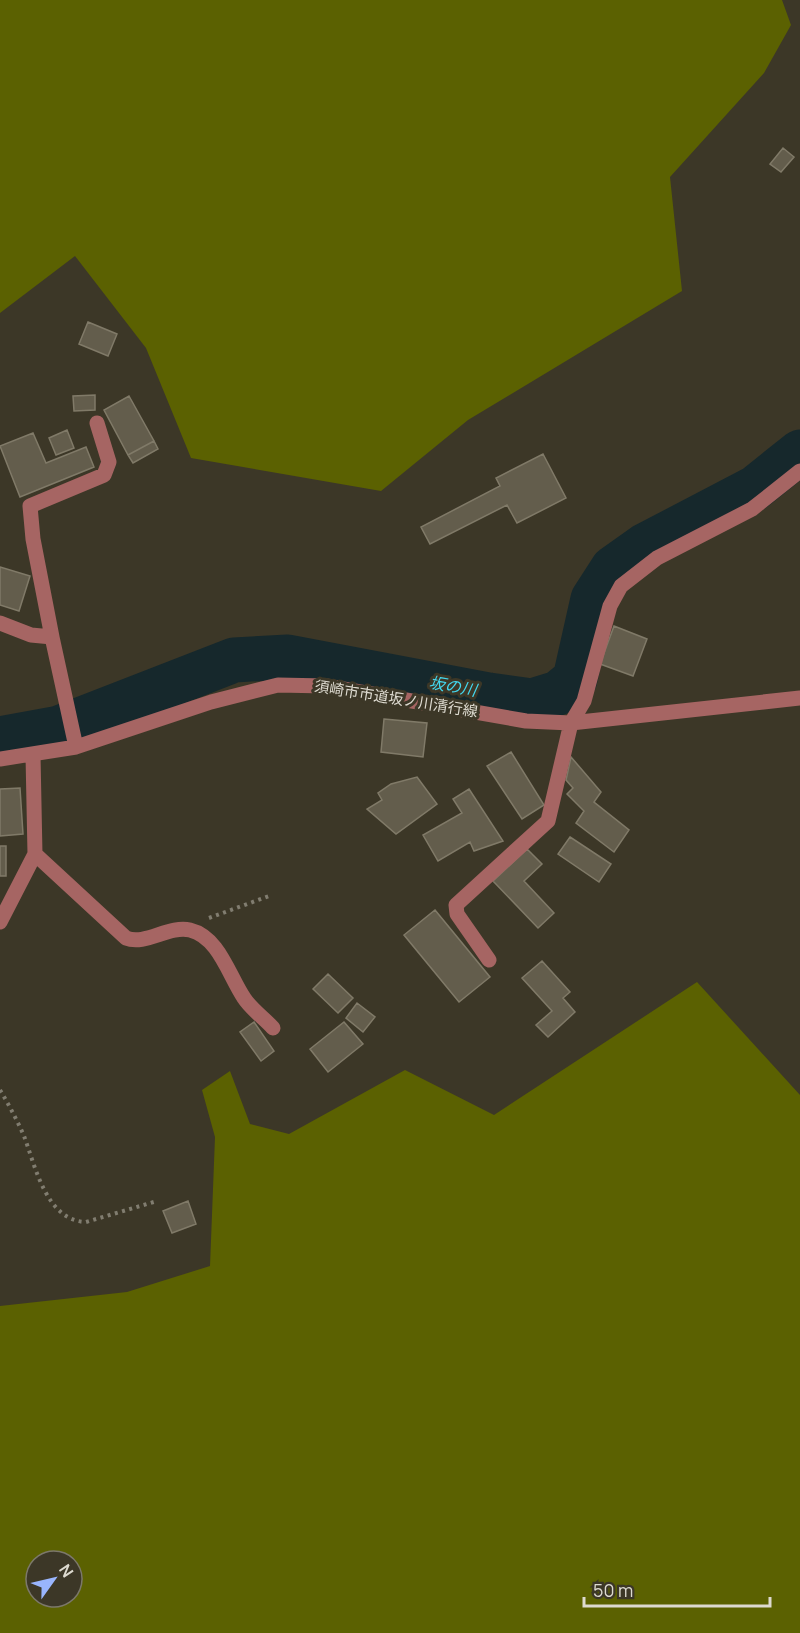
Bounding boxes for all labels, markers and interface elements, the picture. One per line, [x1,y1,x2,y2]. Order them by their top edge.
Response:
water label: 坂の川 [427,671,481,701]
street label: 須崎市市道坂ノ川清行線 [313,675,479,722]
north arrow [24,1549,84,1609]
text: N [54,1560,79,1582]
scale bar [584,1570,770,1608]
text: 50 m [593,1578,633,1602]

